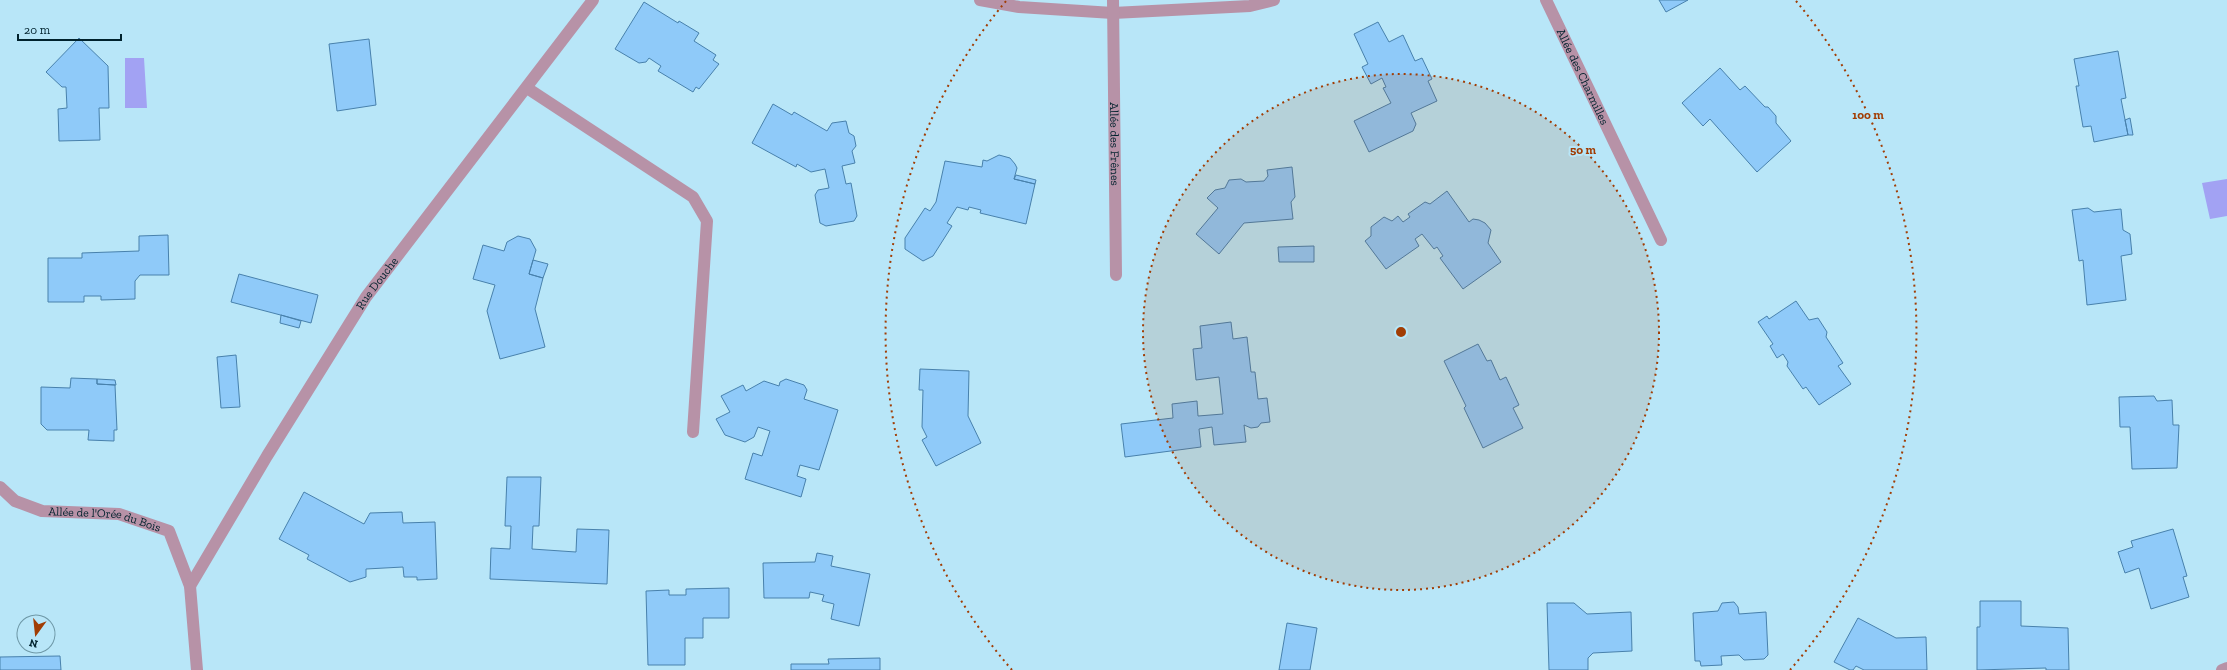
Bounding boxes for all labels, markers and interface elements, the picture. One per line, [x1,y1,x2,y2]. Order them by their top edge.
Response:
scale bar [18,16,121,42]
text: 20 m [24,23,51,37]
street label: Allée des Charmilles [1554,26,1612,127]
street label: Allée des Frênes [1107,102,1122,186]
text: 100 m [1852,108,1884,122]
text: 50 m [1570,143,1596,157]
street label: Rue Douche [353,254,401,312]
centre of rings [1394,325,1408,339]
street label: Allée de l'Orée du Bois [48,504,163,535]
north arrow [16,614,56,654]
text: N [27,636,39,651]

